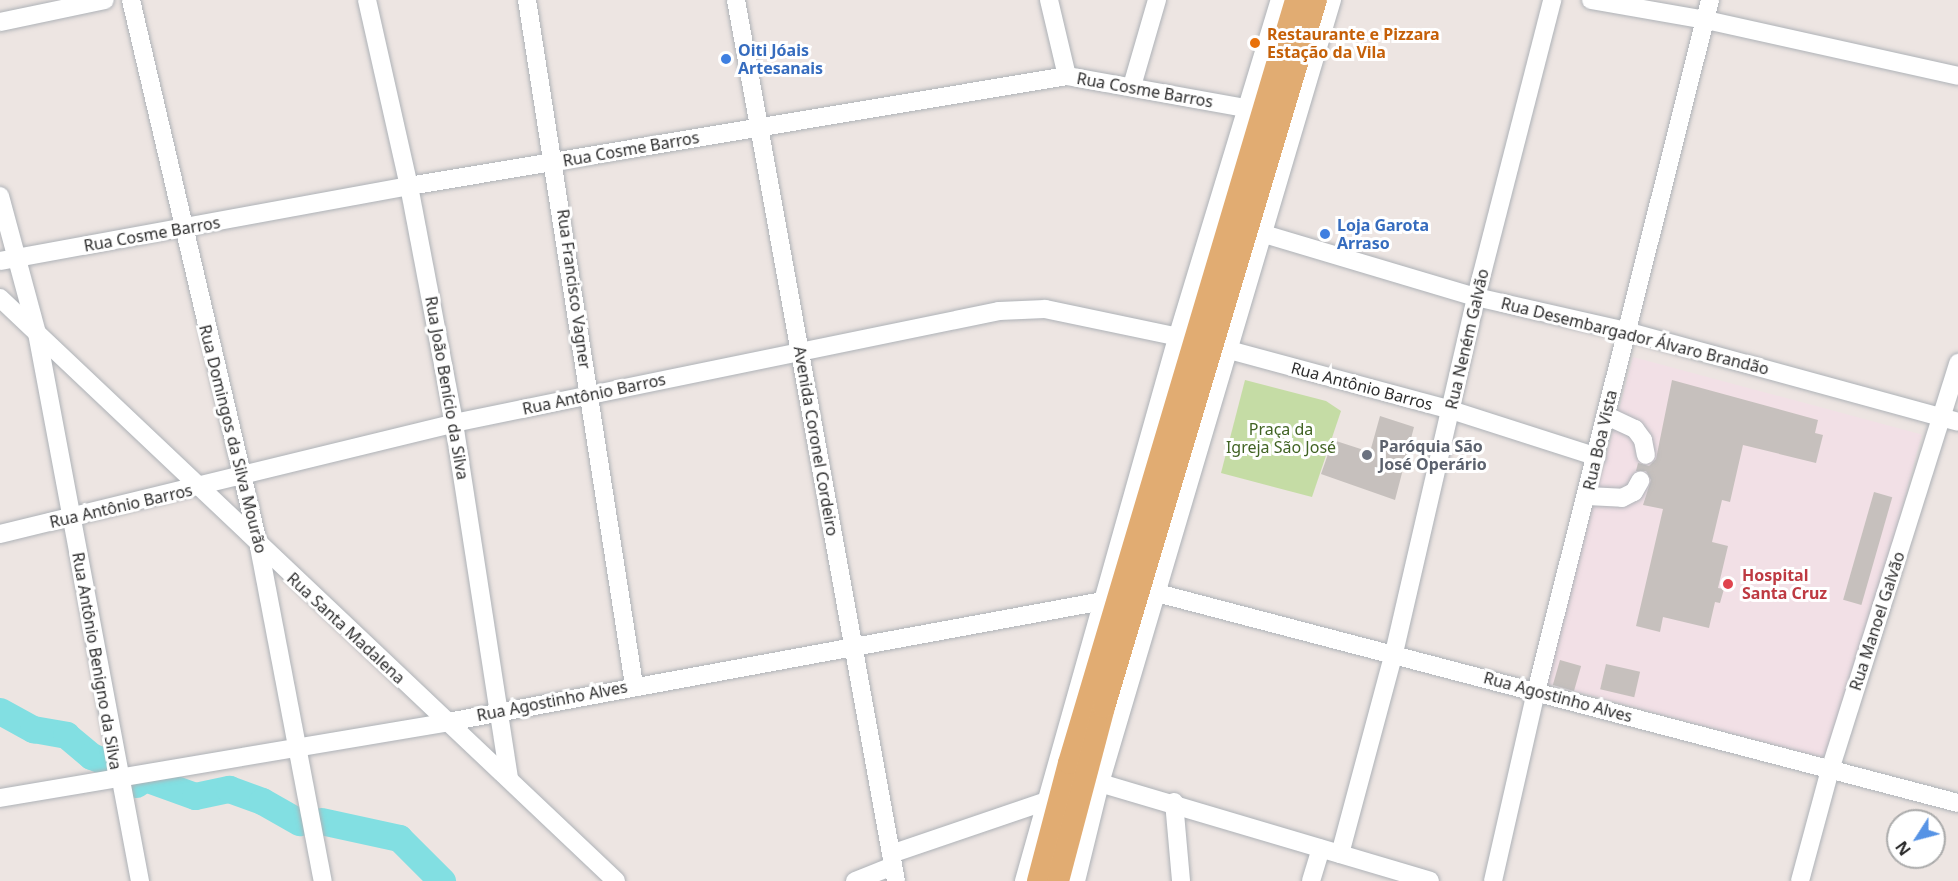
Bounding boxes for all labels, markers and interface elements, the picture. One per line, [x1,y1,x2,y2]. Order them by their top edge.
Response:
place label: Restaurante e Pizzara Estação da Vila [1267,24,1440,62]
marker: Restaurante e Pizzara Estação da Vila [1248,36,1262,50]
place label: Oiti Jóais Artesanais [738,40,823,78]
marker: Oiti Jóais Artesanais [719,52,733,66]
street label: Rua Cosme Barros [1075,69,1215,111]
street label: Rua Cosme Barros [561,128,701,170]
street label: Rua Francisco Vagner [553,208,595,370]
street label: Rua Cosme Barros [82,213,222,255]
place label: Loja Garota Arraso [1337,215,1429,253]
marker: Loja Garota Arraso [1318,227,1332,241]
street label: Rua Neném Galvão [1441,267,1493,411]
street label: Rua Desembargador Álvaro Brandão [1499,293,1771,379]
street label: Rua João Benício da Silva [421,295,473,481]
street label: Rua Domingos da Silva Mourão [195,323,271,555]
street label: Avenida Coronel Cordeiro [790,345,842,537]
street label: Rua Antônio Barros [1289,358,1435,414]
street label: Rua Antônio Barros [521,369,667,419]
street label: Rua Boa Vista [1579,388,1621,492]
park label: Praça da Igreja São José [1226,419,1336,457]
place label: Paróquia São José Operário [1379,436,1487,474]
marker: Paróquia São José Operário [1360,448,1374,462]
street label: Rua Antônio Barros [48,480,194,532]
street label: Rua Manoel Galvão [1845,549,1909,693]
street label: Rua Antônio Benigno da Silva [68,551,126,771]
place label: Hospital Santa Cruz [1742,565,1827,603]
street label: Rua Santa Madalena [283,569,409,687]
marker: Hospital Santa Cruz [1719,575,1737,593]
street label: Rua Agostinho Alves [1482,668,1634,726]
street label: Rua Agostinho Alves [475,677,629,725]
north arrow [1886,809,1946,869]
text: N [1890,837,1916,860]

